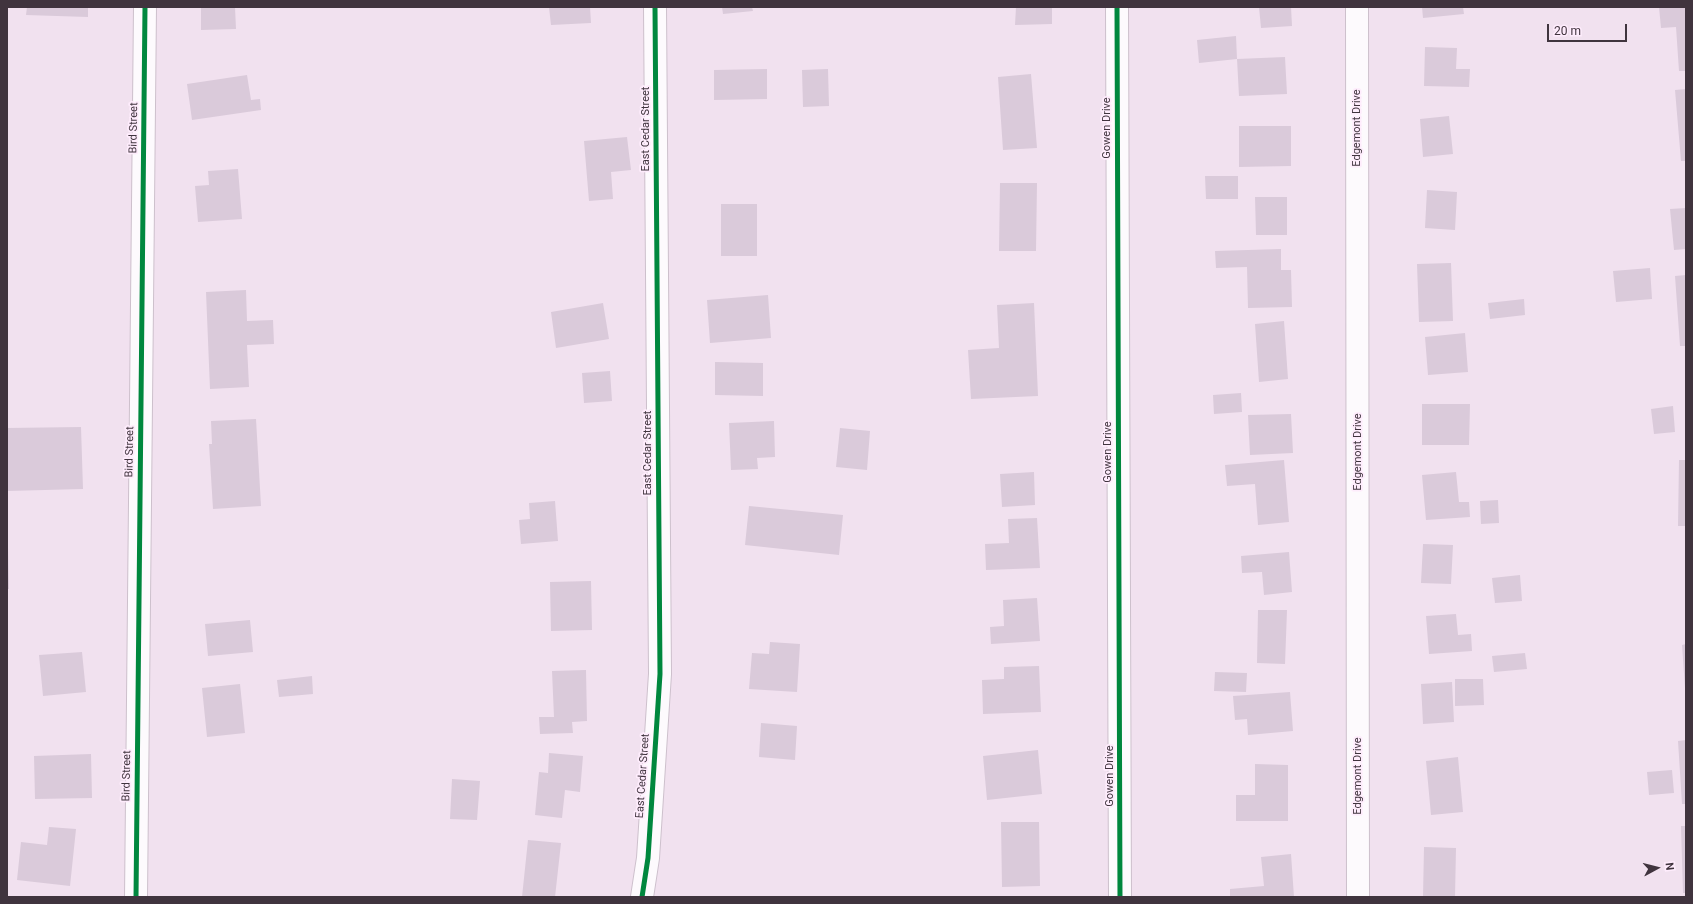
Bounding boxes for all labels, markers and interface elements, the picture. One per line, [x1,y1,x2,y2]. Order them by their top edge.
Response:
scale bar [1549,16,1629,42]
text: 20 m [1554,24,1581,38]
street label: East Cedar Street [639,87,653,171]
street label: Edgemont Drive [1350,89,1364,167]
street label: Gowen Drive [1100,97,1114,159]
street label: Bird Street [127,102,141,154]
street label: East Cedar Street [641,411,655,495]
street label: Edgemont Drive [1351,413,1365,491]
street label: Gowen Drive [1101,421,1115,483]
street label: Bird Street [123,426,137,478]
street label: East Cedar Street [633,733,653,819]
street label: Edgemont Drive [1351,737,1365,815]
street label: Gowen Drive [1103,745,1117,807]
street label: Bird Street [120,750,134,802]
north arrow [1637,848,1677,888]
text: N [1662,862,1676,871]

